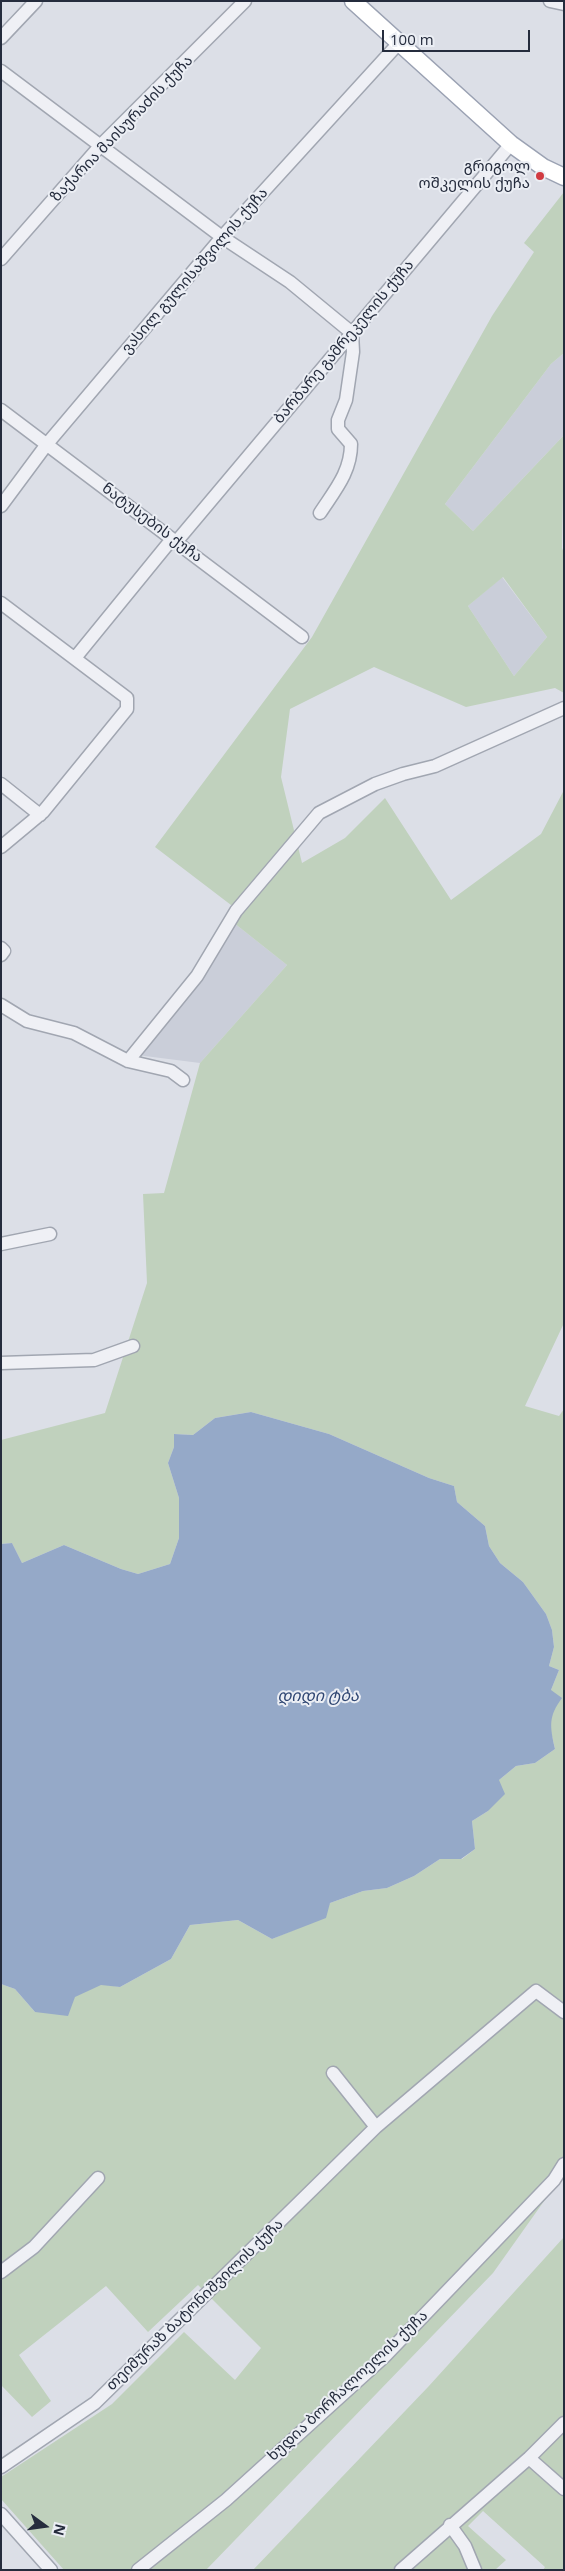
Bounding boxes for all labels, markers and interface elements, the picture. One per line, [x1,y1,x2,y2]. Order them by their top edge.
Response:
scale bar [385,20,532,52]
text: 100 m [390,29,434,49]
street label: ზაქარია მაისურაძის ქუჩა [47,52,197,206]
place label: გრიგოლ ოშკელის ქუჩა [419,158,530,193]
marker: გრიგოლ ოშკელის ქუჩა [534,170,546,182]
street label: ვასილ გულისაშვილის ქუჩა [118,184,272,358]
street label: ბარბარე გამრეკელის ქუჩა [270,256,418,428]
street label: ნატუსების ქუჩა [98,479,206,567]
water label: დიდი ტბა [277,1686,359,1706]
street label: თეიმურაზ ბატონიშვილის ქუჩა [103,2215,287,2395]
street label: ხუდია ბორჩალოელის ქუჩა [264,2307,432,2465]
north arrow [20,2501,70,2551]
text: N [49,2522,71,2538]

